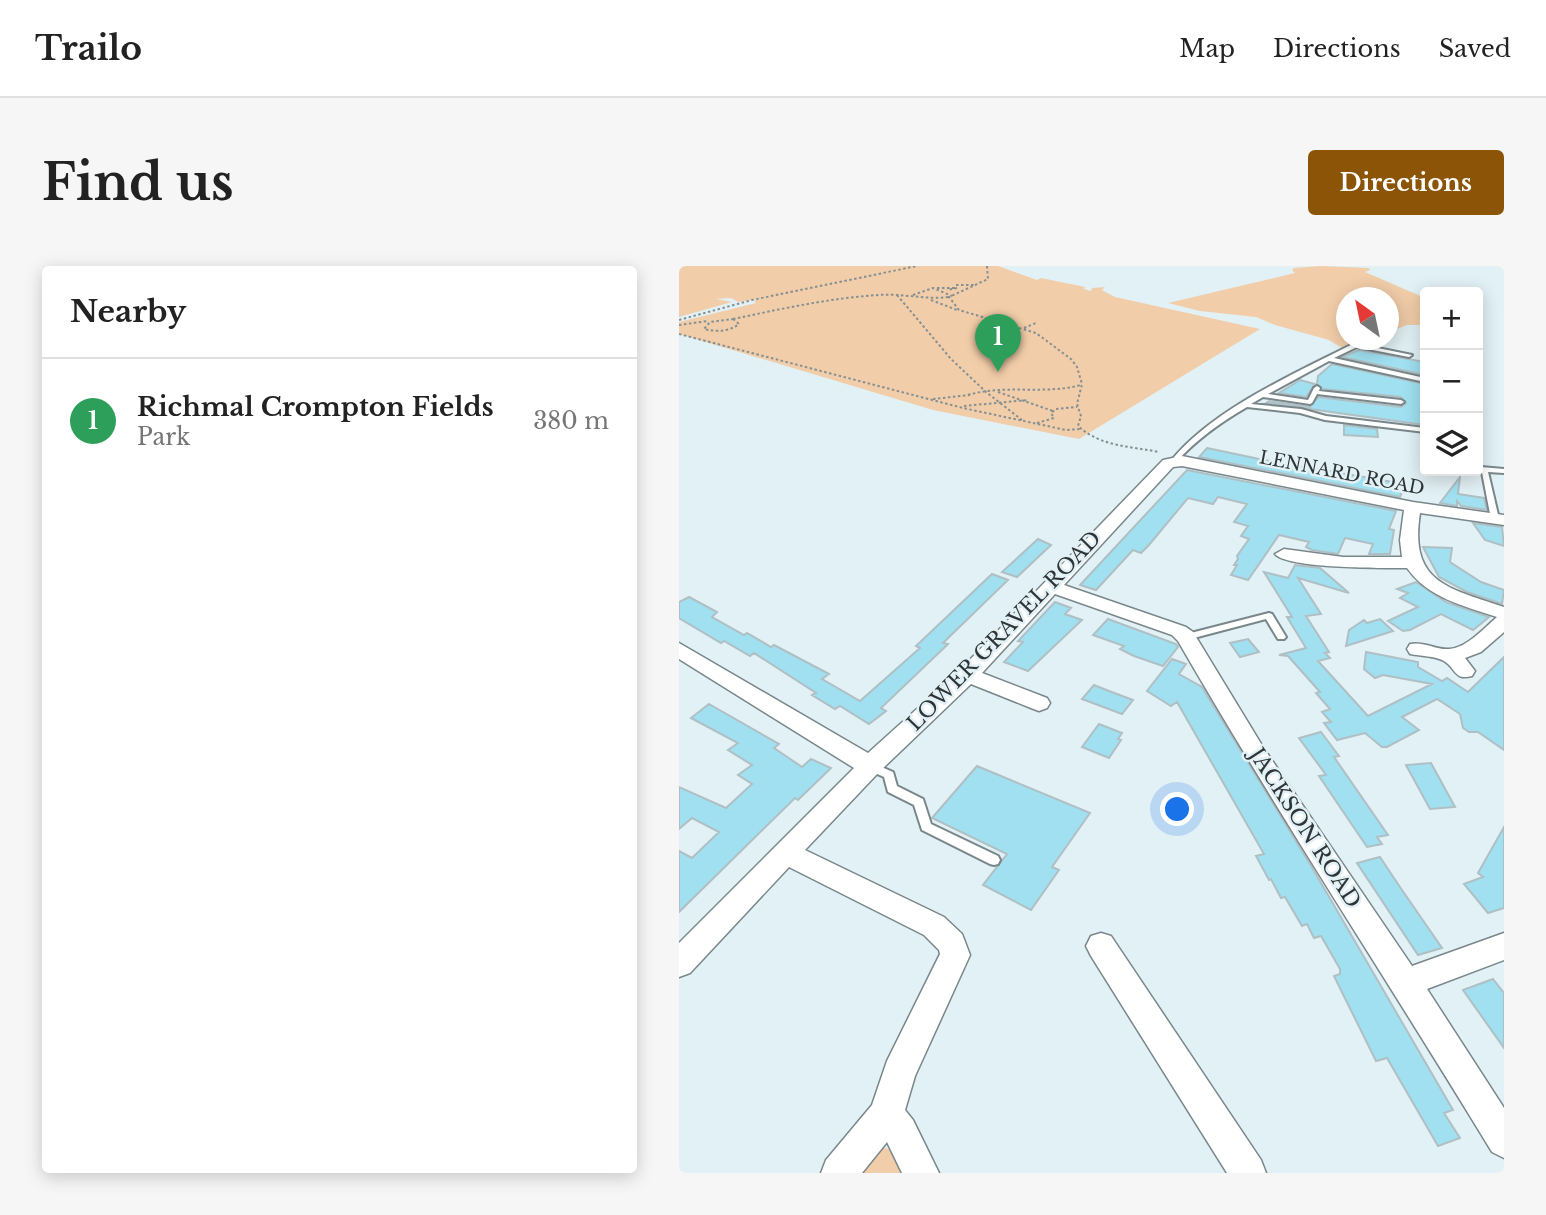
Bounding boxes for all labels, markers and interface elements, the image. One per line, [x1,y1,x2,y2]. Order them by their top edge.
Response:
text: Trailo [35,28,142,69]
text: Map [1179,34,1235,63]
text: Directions [1273,34,1401,63]
text: Saved [1439,34,1511,63]
button: Directions [1308,150,1504,215]
text: Find us [42,152,234,213]
north arrow [1336,287,1399,350]
map controls [1420,287,1483,476]
button: + [1420,287,1483,350]
text: Nearby [70,293,186,330]
pin: 1 [975,314,1021,372]
button: − [1420,350,1483,413]
text: Richmal Crompton Fields [137,391,494,423]
text: 1 [88,407,98,435]
text: 380 m [533,407,609,435]
button: layers [1420,413,1483,476]
text: Park [137,423,190,451]
street label: LENNARD ROAD [1258,446,1426,500]
street label: LOWER GRAVEL ROAD [901,526,1107,736]
street label: JACKSON ROAD [1242,741,1366,913]
your location [1160,792,1194,826]

